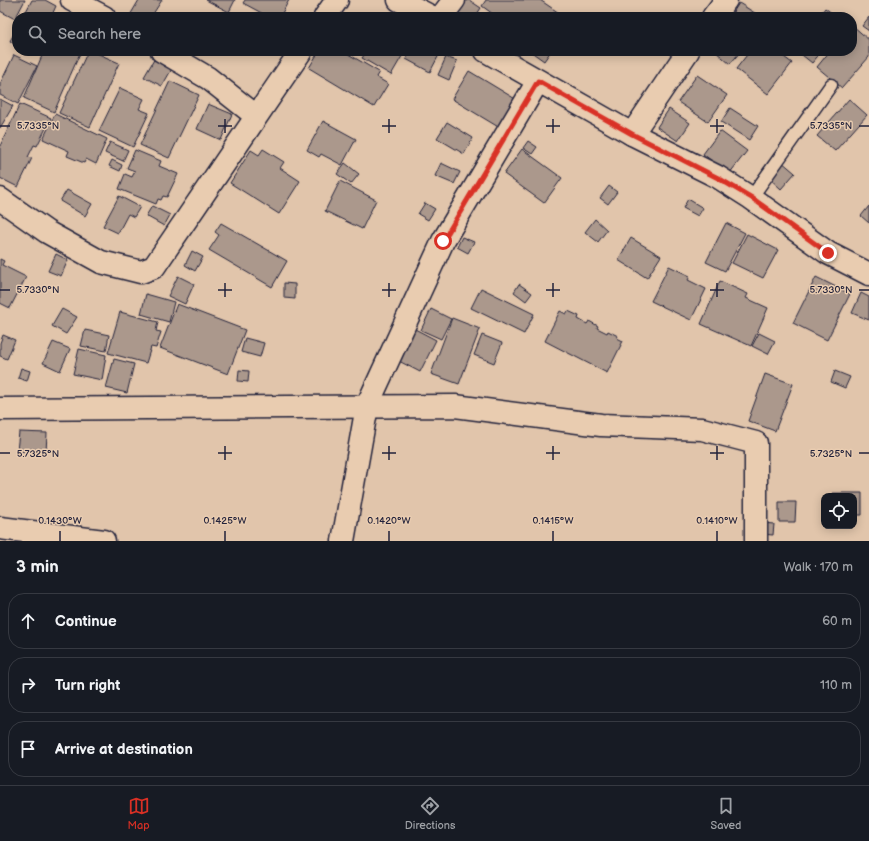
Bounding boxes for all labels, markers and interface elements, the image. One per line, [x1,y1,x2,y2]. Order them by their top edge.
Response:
search box [12,12,857,56]
icon: search [26,23,48,45]
text: Search here [58,25,141,44]
text: 5.7335°N [17,120,59,132]
text: 5.7335°N [810,120,852,132]
route start [434,232,452,250]
route end [819,244,837,262]
text: 5.7330°N [17,284,59,296]
text: 5.7330°N [810,284,852,296]
text: 5.7325°N [17,448,59,460]
text: 5.7325°N [810,448,852,460]
map controls [821,493,857,529]
button: locate [821,493,857,529]
text: 0.1430°W [38,515,82,527]
text: 0.1425°W [203,515,247,527]
text: 0.1420°W [367,515,411,527]
text: 0.1415°W [533,515,574,527]
text: 0.1410°W [696,515,738,527]
text: 3 min [16,557,59,577]
text: Walk · 170 m [783,559,853,575]
icon: ahead [17,610,39,632]
text: Continue [55,612,117,631]
text: 60 m [822,613,852,629]
icon: right [17,674,39,696]
text: Turn right [55,676,120,695]
text: 110 m [820,677,852,693]
icon: arrive [17,738,39,760]
text: Arrive at destination [55,740,193,759]
tab: Map [128,795,150,832]
tab: Directions [405,795,455,832]
tab: Saved [711,795,741,832]

